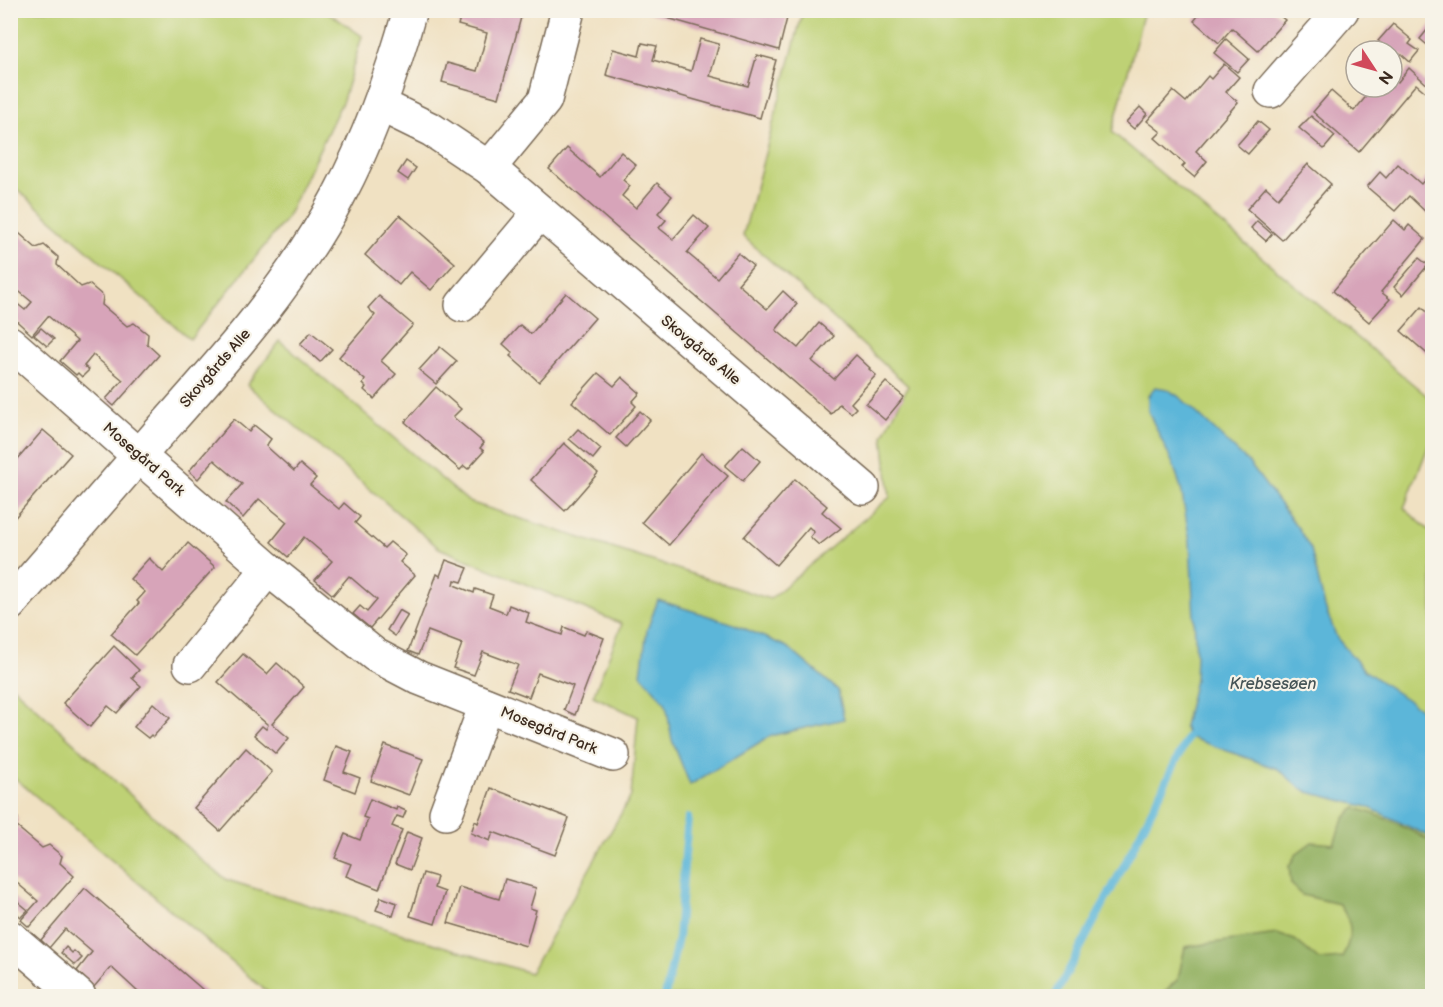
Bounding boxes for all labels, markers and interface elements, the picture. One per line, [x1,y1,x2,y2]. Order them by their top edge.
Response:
north arrow [1344,39,1404,99]
text: N [1374,66,1396,87]
street label: Skovgårds Alle [657,311,745,389]
street label: Skovgårds Alle [176,325,255,412]
street label: Mosegård Park [99,418,189,501]
water label: Krebsesøen [1229,675,1317,694]
street label: Mosegård Park [498,702,601,759]

